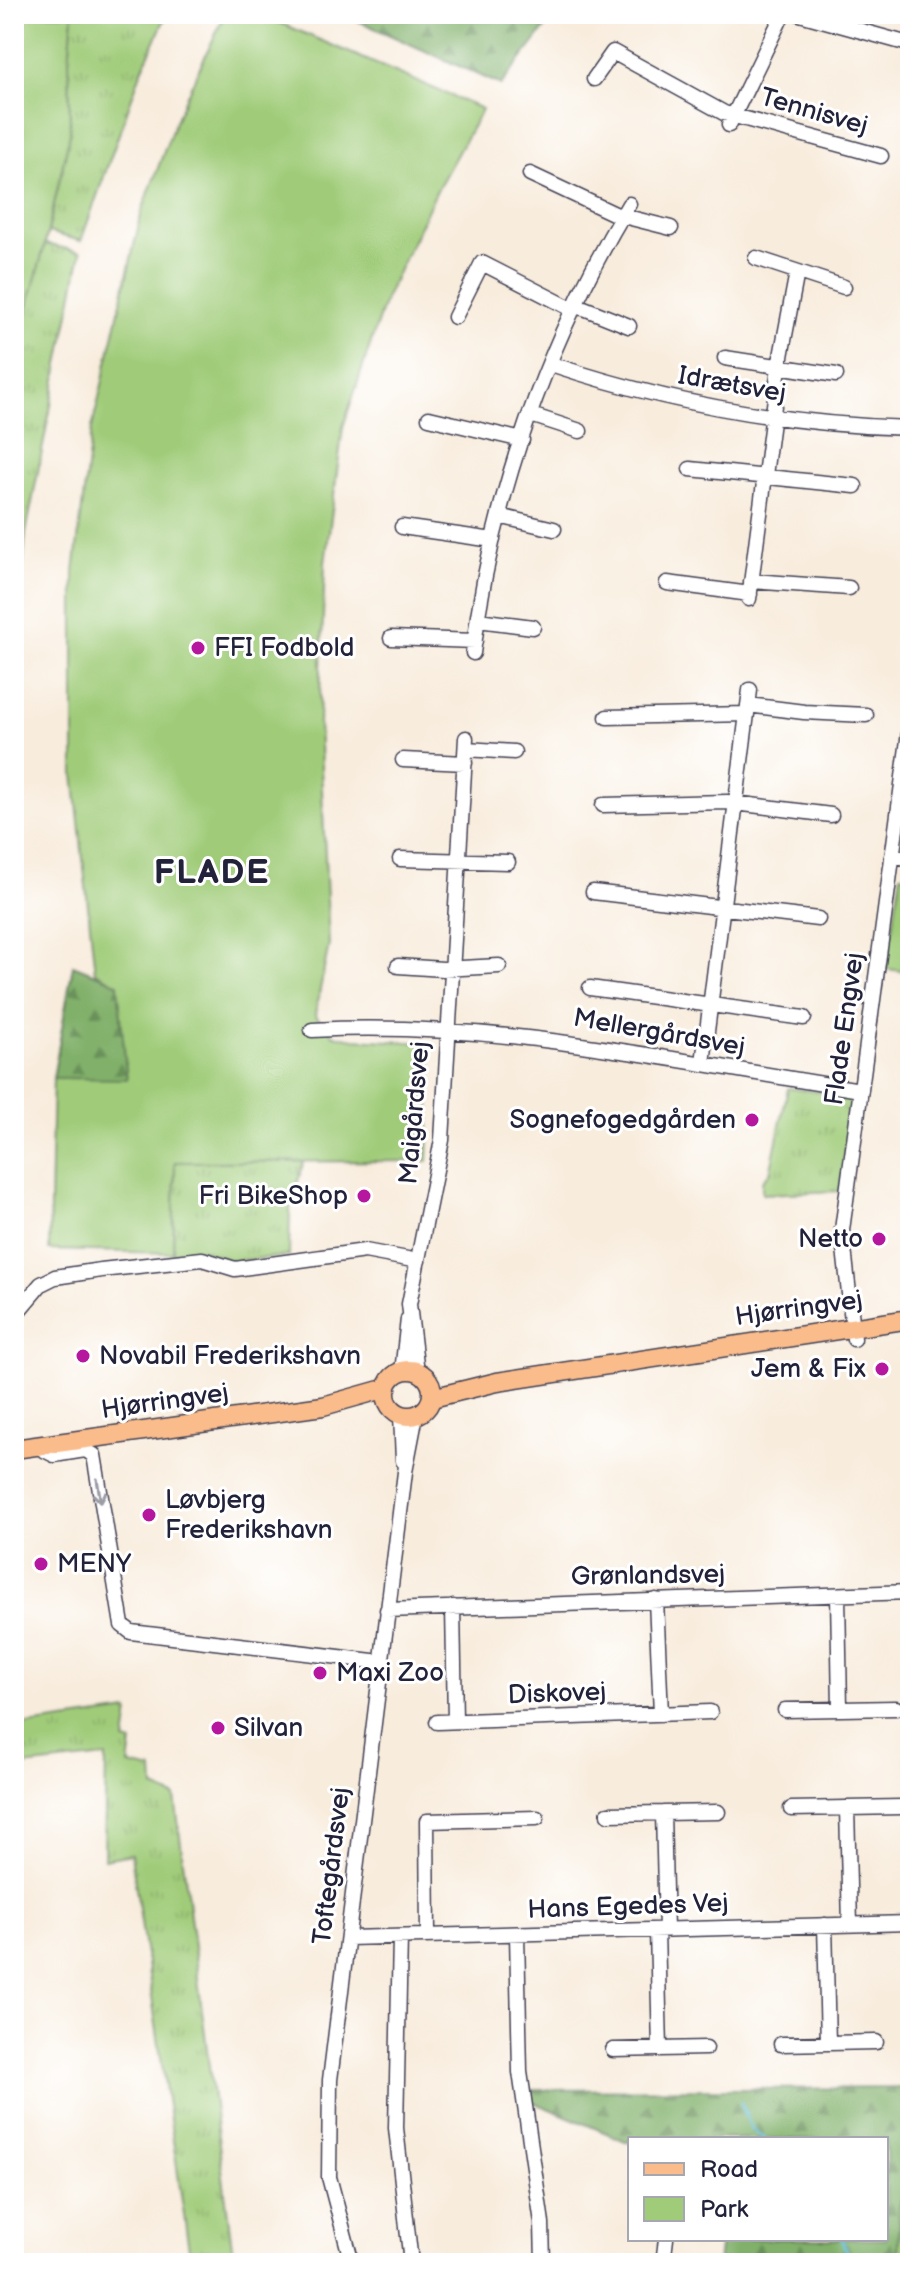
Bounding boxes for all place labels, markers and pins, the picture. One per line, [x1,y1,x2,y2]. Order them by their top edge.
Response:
place label: FFI Fodbold [214,633,354,664]
marker: FFI Fodbold [189,639,207,657]
place label: Sognefogedgården [510,1105,736,1136]
marker: Sognefogedgården [743,1111,761,1129]
place label: Fri BikeShop [198,1181,348,1212]
marker: Fri BikeShop [355,1187,373,1205]
place label: Netto [798,1224,863,1255]
marker: Netto [870,1230,888,1248]
place label: Novabil Frederikshavn [99,1341,361,1372]
marker: Novabil Frederikshavn [74,1347,92,1365]
place label: Jem & Fix [751,1354,866,1385]
marker: Jem & Fix [873,1360,891,1378]
place label: Løvbjerg Frederikshavn [165,1485,332,1546]
marker: Løvbjerg Frederikshavn [140,1506,158,1524]
place label: MENY [57,1549,132,1580]
marker: MENY [32,1555,50,1573]
place label: Maxi Zoo [336,1658,444,1689]
marker: Maxi Zoo [311,1664,329,1682]
place label: Silvan [234,1713,303,1744]
marker: Silvan [209,1719,227,1737]

